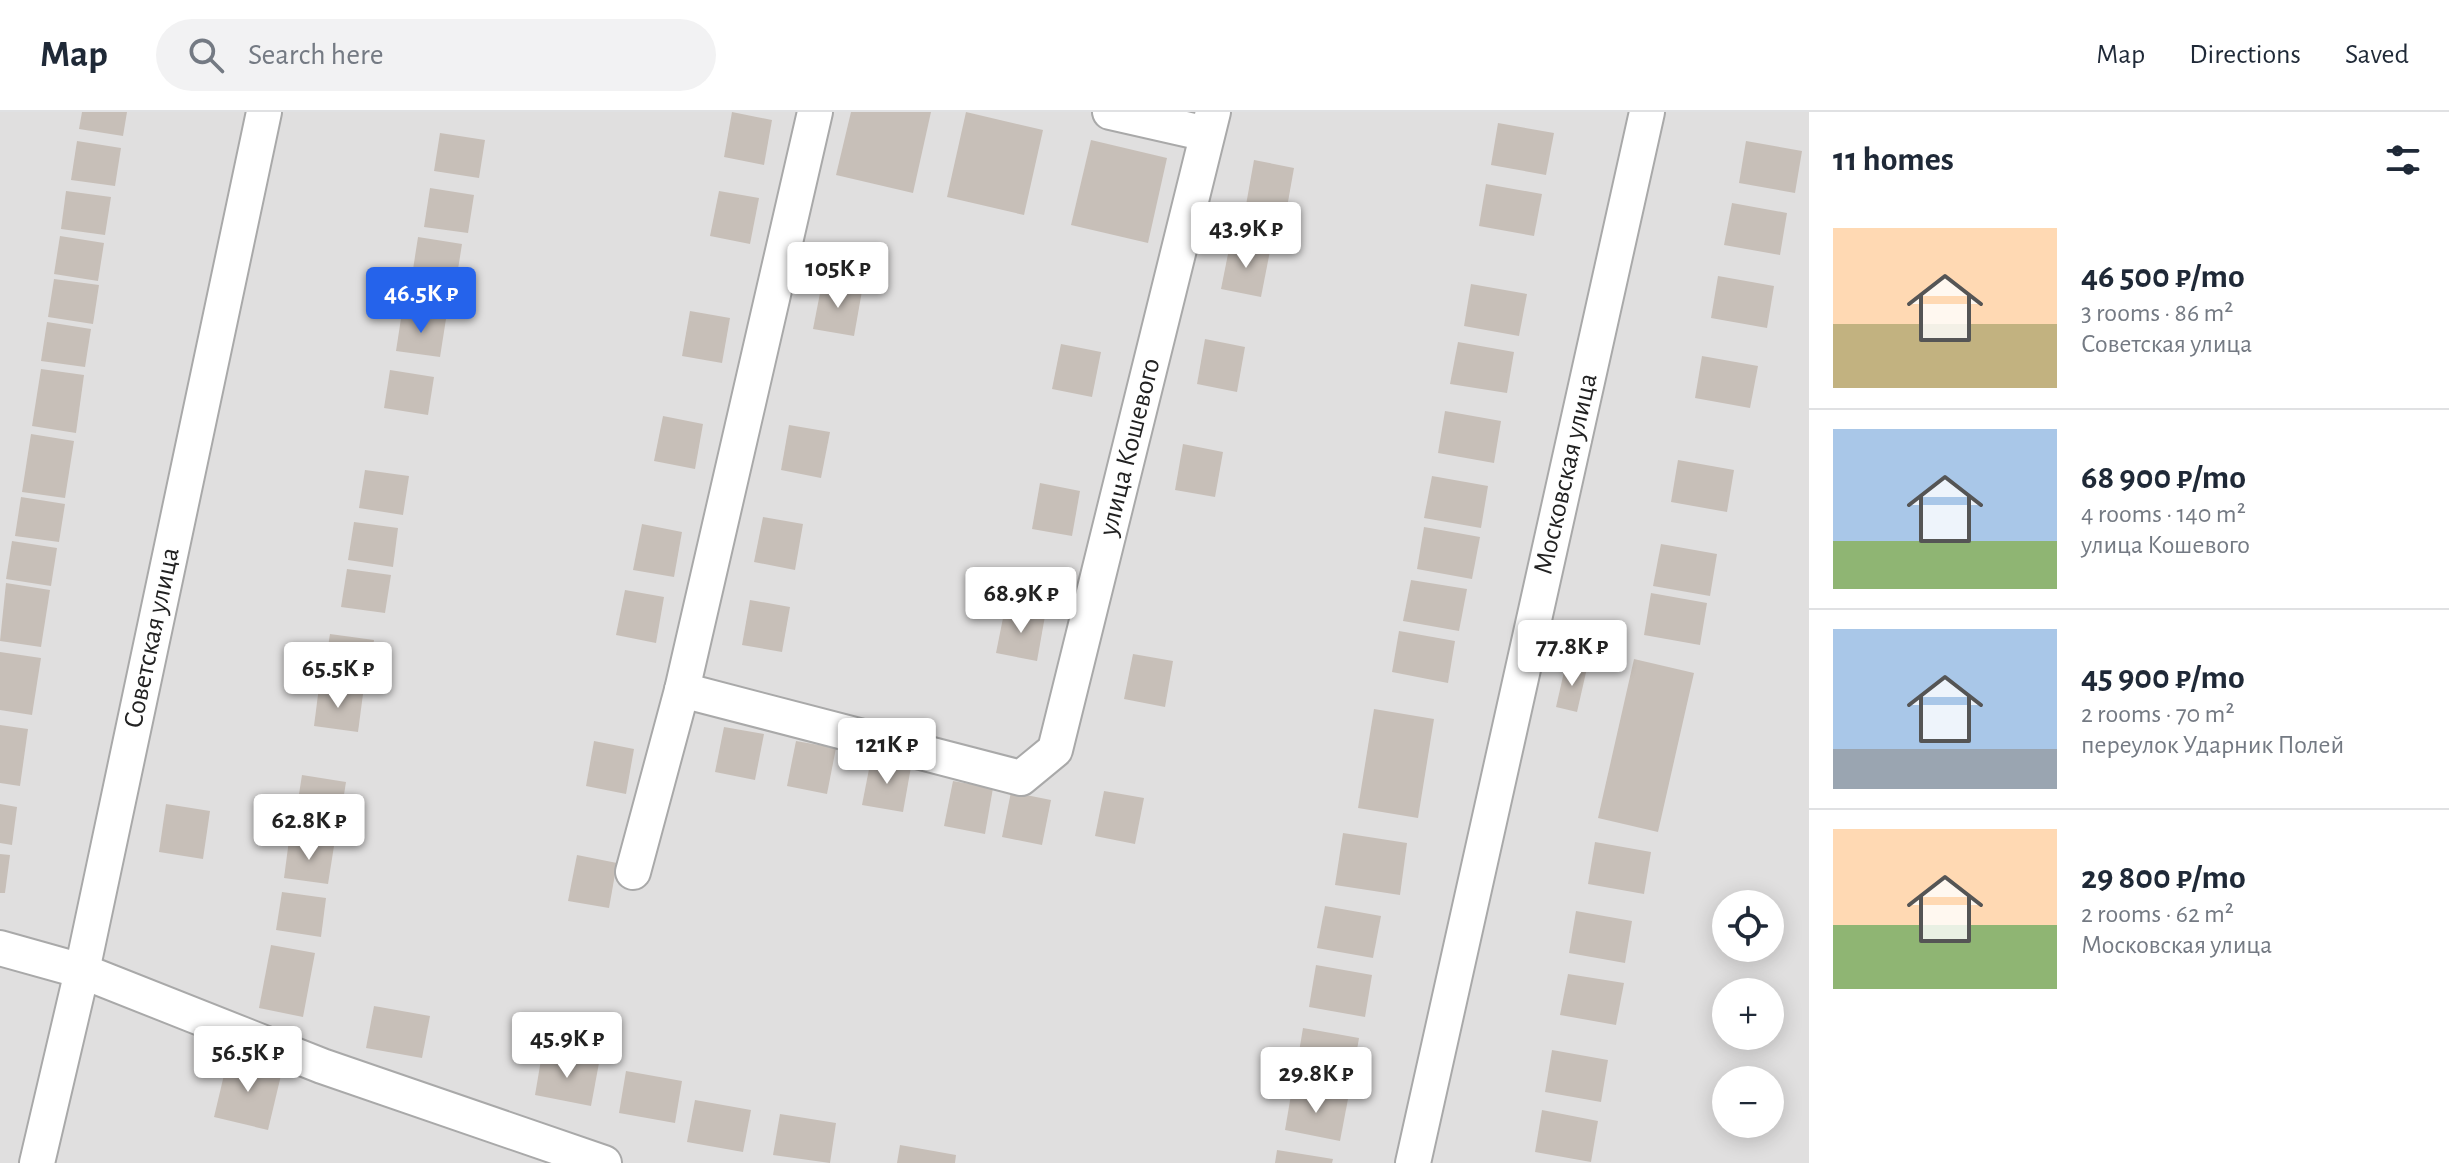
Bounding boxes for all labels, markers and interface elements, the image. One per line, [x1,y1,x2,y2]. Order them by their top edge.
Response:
search box [156,19,716,91]
icon: search [184,33,228,77]
text: Map [40,36,108,74]
text: Search here [248,40,384,70]
text: Map [2096,41,2145,69]
text: Directions [2189,41,2301,69]
text: Saved [2345,41,2409,69]
icon: filters [2381,138,2425,182]
text: 11 homes [1833,143,1954,177]
pin: 43.9K ₽ [1172,202,1320,270]
text: 43.9K ₽ [1209,215,1283,241]
pin: 105K ₽ [773,242,903,310]
text: 105K ₽ [805,255,871,281]
icon: home [1897,260,1993,356]
text: 46 500 ₽/mo [2081,260,2245,294]
pin: 46.5K ₽ [347,267,495,335]
text: 46.5K ₽ [384,280,458,306]
text: 3 rooms · 86 m² [2081,300,2233,326]
text: Советская улица [2081,331,2252,357]
street label: улица Кошевого [1094,355,1166,540]
street label: Московская улица [1529,370,1603,577]
icon: home [1897,461,1993,557]
text: 68 900 ₽/mo [2081,461,2246,495]
text: 4 rooms · 140 m² [2081,501,2246,527]
text: улица Кошевого [2081,532,2250,558]
street label: Советская улица [119,545,185,731]
pin: 68.9K ₽ [947,567,1095,635]
text: 68.9K ₽ [983,580,1059,606]
pin: 77.8K ₽ [1498,620,1646,688]
text: 77.8K ₽ [1536,633,1608,659]
pin: 65.5K ₽ [264,642,412,710]
text: 65.5K ₽ [302,655,374,681]
icon: home [1897,661,1993,757]
text: 45 900 ₽/mo [2081,661,2245,695]
text: 2 rooms · 70 m² [2081,701,2234,727]
pin: 121K ₽ [822,718,952,786]
text: 121K ₽ [856,731,918,757]
text: переулок Ударник Полей [2081,732,2344,758]
pin: 62.8K ₽ [235,794,383,862]
text: 62.8K ₽ [272,807,346,833]
icon: home [1897,861,1993,957]
text: 29 800 ₽/mo [2081,861,2246,895]
map controls [1712,890,1784,1138]
button: locate [1712,890,1784,962]
text: 2 rooms · 62 m² [2081,901,2234,927]
text: Московская улица [2081,932,2272,958]
button: + [1712,978,1784,1050]
pin: 45.9K ₽ [493,1012,641,1080]
text: 45.9K ₽ [530,1025,604,1051]
pin: 56.5K ₽ [174,1026,322,1094]
text: 56.5K ₽ [212,1039,284,1065]
pin: 29.8K ₽ [1242,1047,1390,1115]
text: 29.8K ₽ [1279,1060,1353,1086]
button: − [1712,1066,1784,1138]

